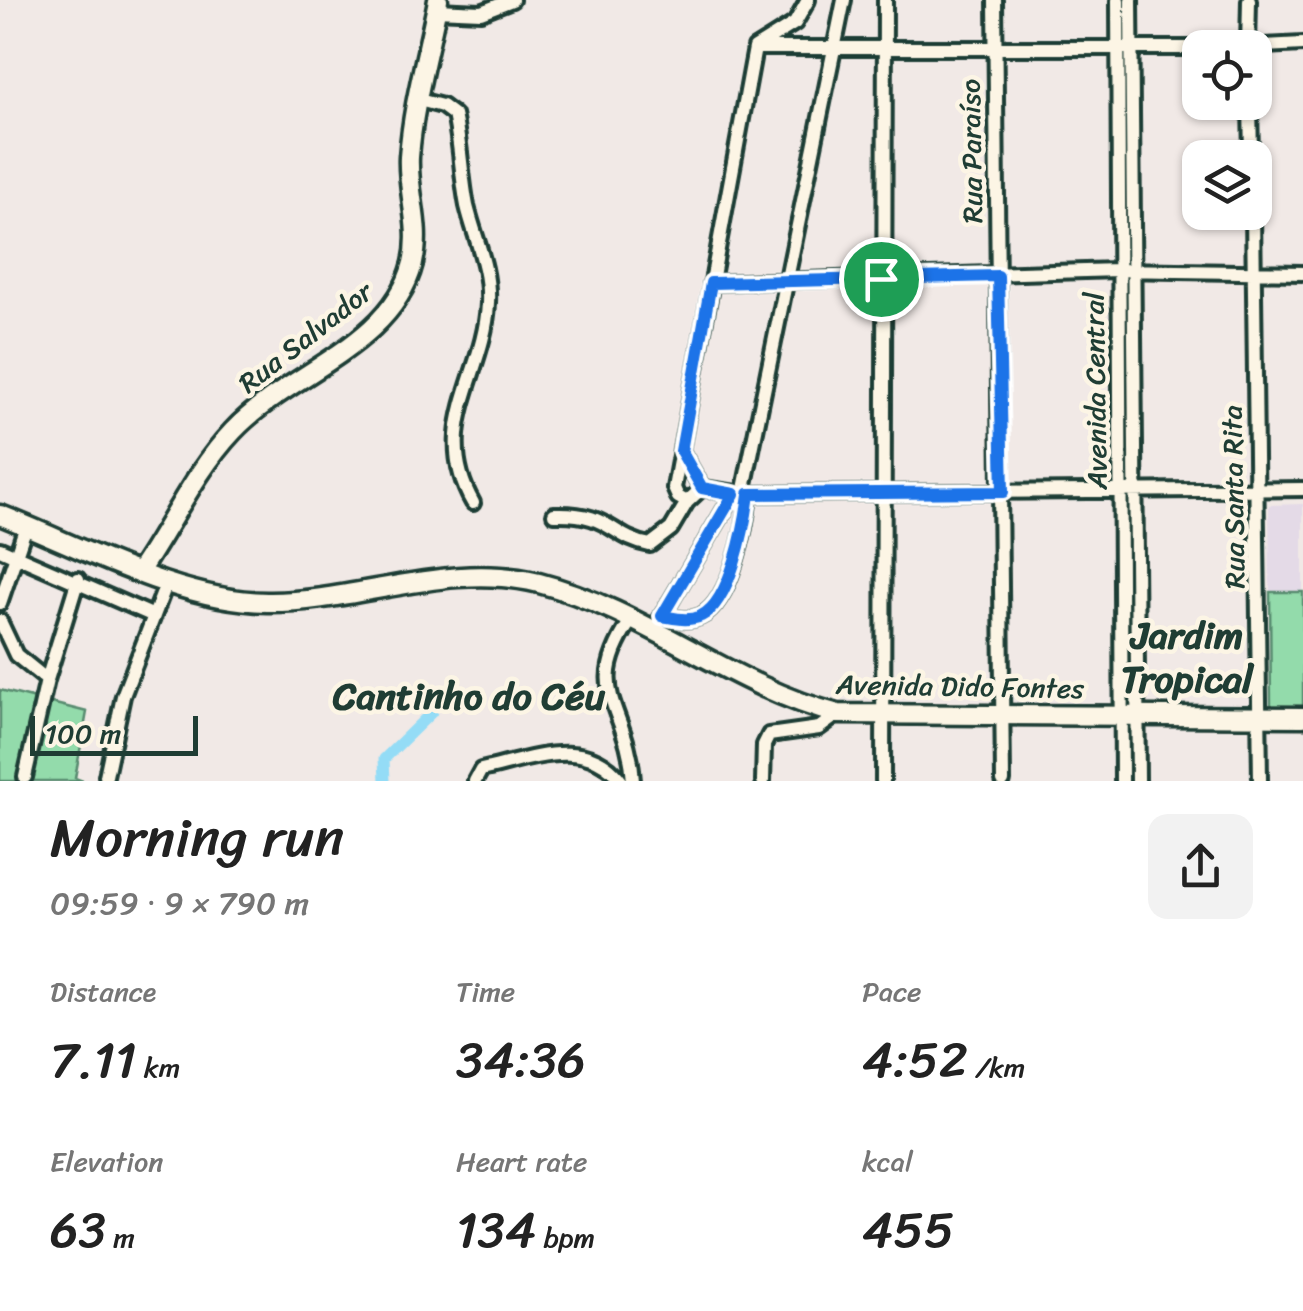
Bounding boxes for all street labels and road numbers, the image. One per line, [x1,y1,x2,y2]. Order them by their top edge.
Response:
street label: Rua Paraíso [946,78,997,224]
street label: Rua Salvador [227,268,385,406]
street label: Avenida Central [1069,291,1122,491]
street label: Rua Santa Rita [1207,405,1260,589]
street label: Avenida Dido Fontes [834,660,1085,713]

